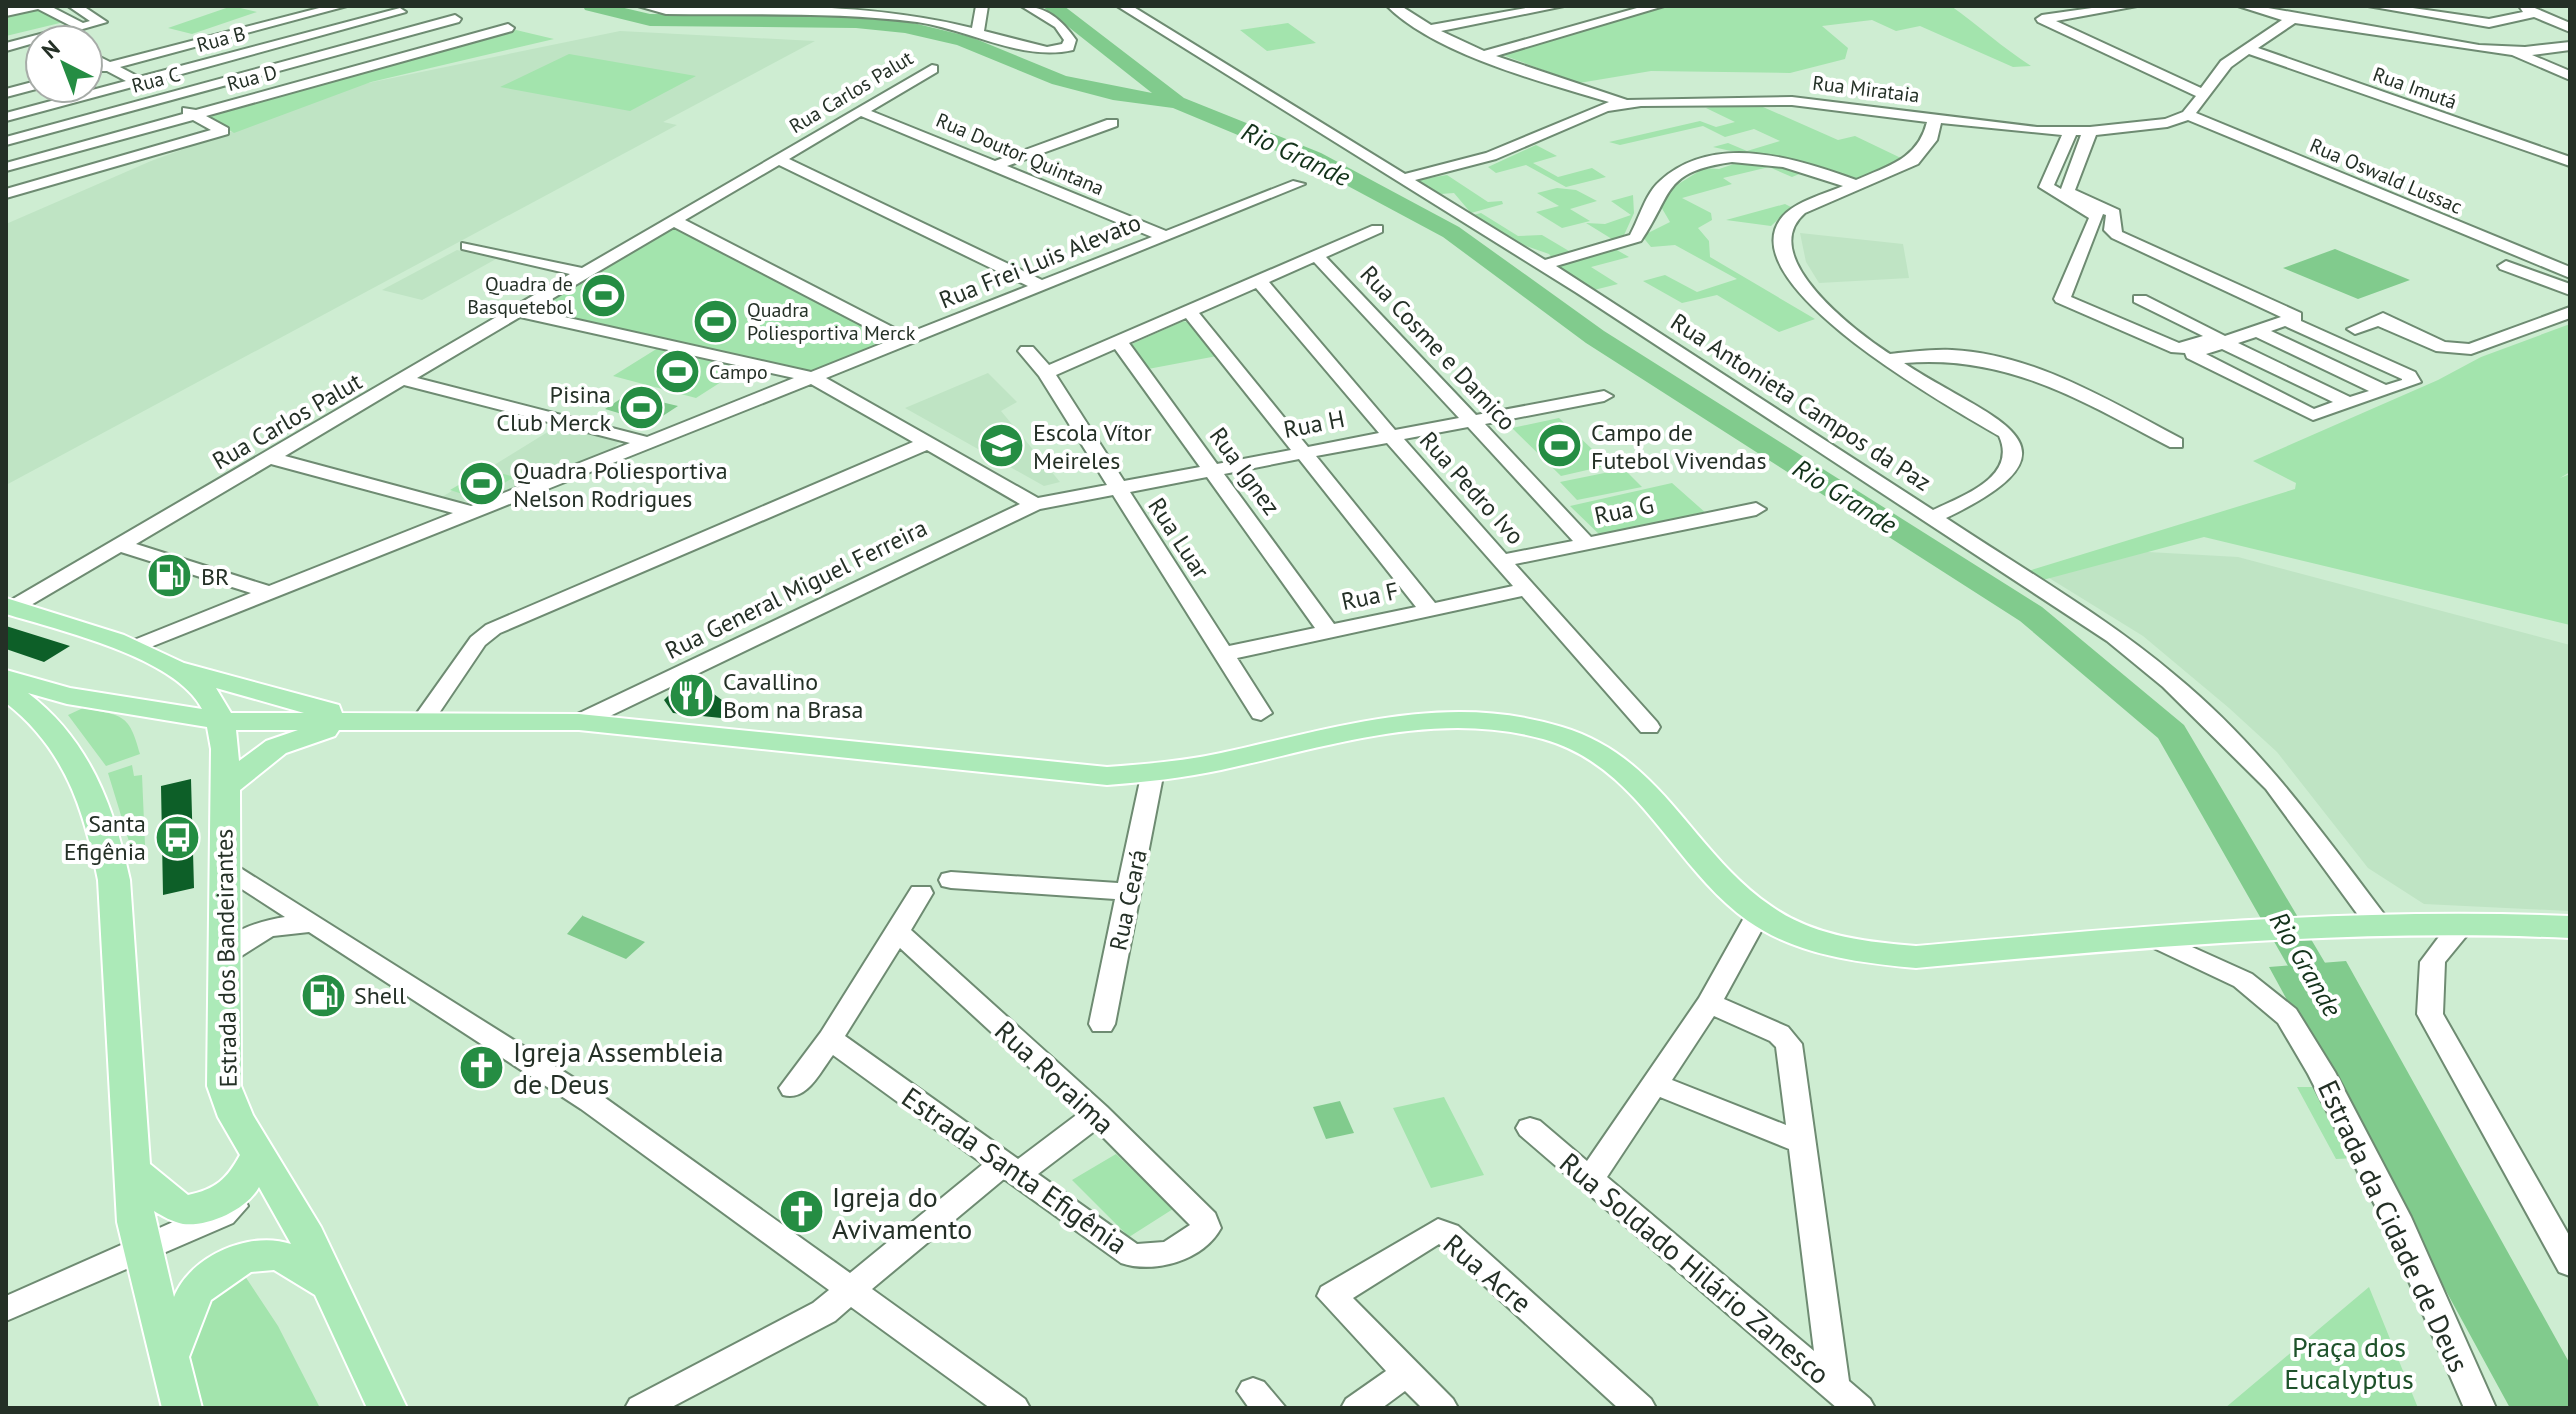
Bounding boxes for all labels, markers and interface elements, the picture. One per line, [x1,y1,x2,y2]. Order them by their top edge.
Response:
street label: Rua B [194,20,248,58]
north arrow [24,24,104,104]
text: N [36,34,65,64]
street label: Rua Carlos Palut [784,45,918,139]
street label: Rua D [224,59,280,97]
street label: Rua C [129,61,183,99]
street label: Rua Imutá [2370,61,2460,115]
street label: Rua Mirataia [1811,70,1921,108]
street label: Rua Doutor Quintana [932,107,1108,201]
water label: Rio Grande [1236,115,1356,193]
street label: Rua Oswald Lussac [2306,132,2466,220]
street label: Rua Frei Luis Alevato [935,206,1145,316]
street label: Rua Cosme e Damico [1354,259,1522,437]
place label: Quadra de Basquetebol [467,271,573,320]
sports icon: Quadra de Basquetebol [580,271,628,319]
place label: Quadra Poliesportiva Merck [747,297,916,346]
sports icon: Quadra Poliesportiva Merck [692,298,740,346]
street label: Rua Antonieta Campos da Paz [1665,306,1937,498]
sports icon: Campo [654,348,702,396]
place label: Campo [709,359,768,385]
street label: Rua Carlos Palut [207,366,367,476]
place label: Pisina Club Merck [496,379,612,438]
sports icon: Pisina Club Merck [618,384,666,432]
street label: Rua H [1281,403,1347,445]
place label: Escola Vítor Meireles [1033,417,1152,476]
place label: Campo de Futebol Vivendas [1591,417,1767,476]
street label: Rua Ignez [1203,421,1287,521]
school or university icon: Escola Vítor Meireles [978,422,1026,470]
sports icon: Campo de Futebol Vivendas [1536,422,1584,470]
street label: Rua Pedro Ivo [1413,425,1531,551]
water label: Rio Grande [1787,451,1903,541]
place label: Quadra Poliesportiva Nelson Rodrigues [513,455,728,514]
sports icon: Quadra Poliesportiva Nelson Rodrigues [458,460,506,508]
street label: Rua G [1591,489,1657,531]
street label: Rua Luar [1141,492,1217,584]
street label: Rua General Miguel Ferreira [660,512,932,666]
fuel station icon: BR [146,552,194,600]
place label: BR [201,561,229,592]
street label: Rua F [1339,575,1401,617]
place label: Cavallino Bom na Brasa [723,666,863,725]
restaurant icon: Cavallino Bom na Brasa [668,671,716,719]
place label: Santa Efigênia [64,808,146,867]
bus stop icon: Santa Efigênia [153,813,201,861]
street label: Estrada dos Bandeirantes [208,828,244,1088]
street label: Rua Ceará [1102,847,1154,953]
water label: Rio Grande [2263,905,2349,1023]
fuel station icon: Shell [299,971,347,1019]
place label: Shell [354,980,406,1011]
street label: Rua Roraima [987,1012,1123,1142]
place label: Igreja Assembleia de Deus [513,1033,724,1102]
church icon: Igreja Assembleia de Deus [458,1043,506,1091]
street label: Estrada da Cidade de Deus [2310,1074,2478,1378]
street label: Estrada Santa Efigênia [895,1078,1135,1262]
street label: Rua Soldado Hilário Zanesco [1552,1144,1838,1392]
place label: Igreja do Avivamento [832,1178,972,1247]
church icon: Igreja do Avivamento [777,1188,825,1236]
street label: Rua Acre [1436,1225,1540,1321]
park label: Praça dos Eucalyptus [2284,1328,2414,1397]

